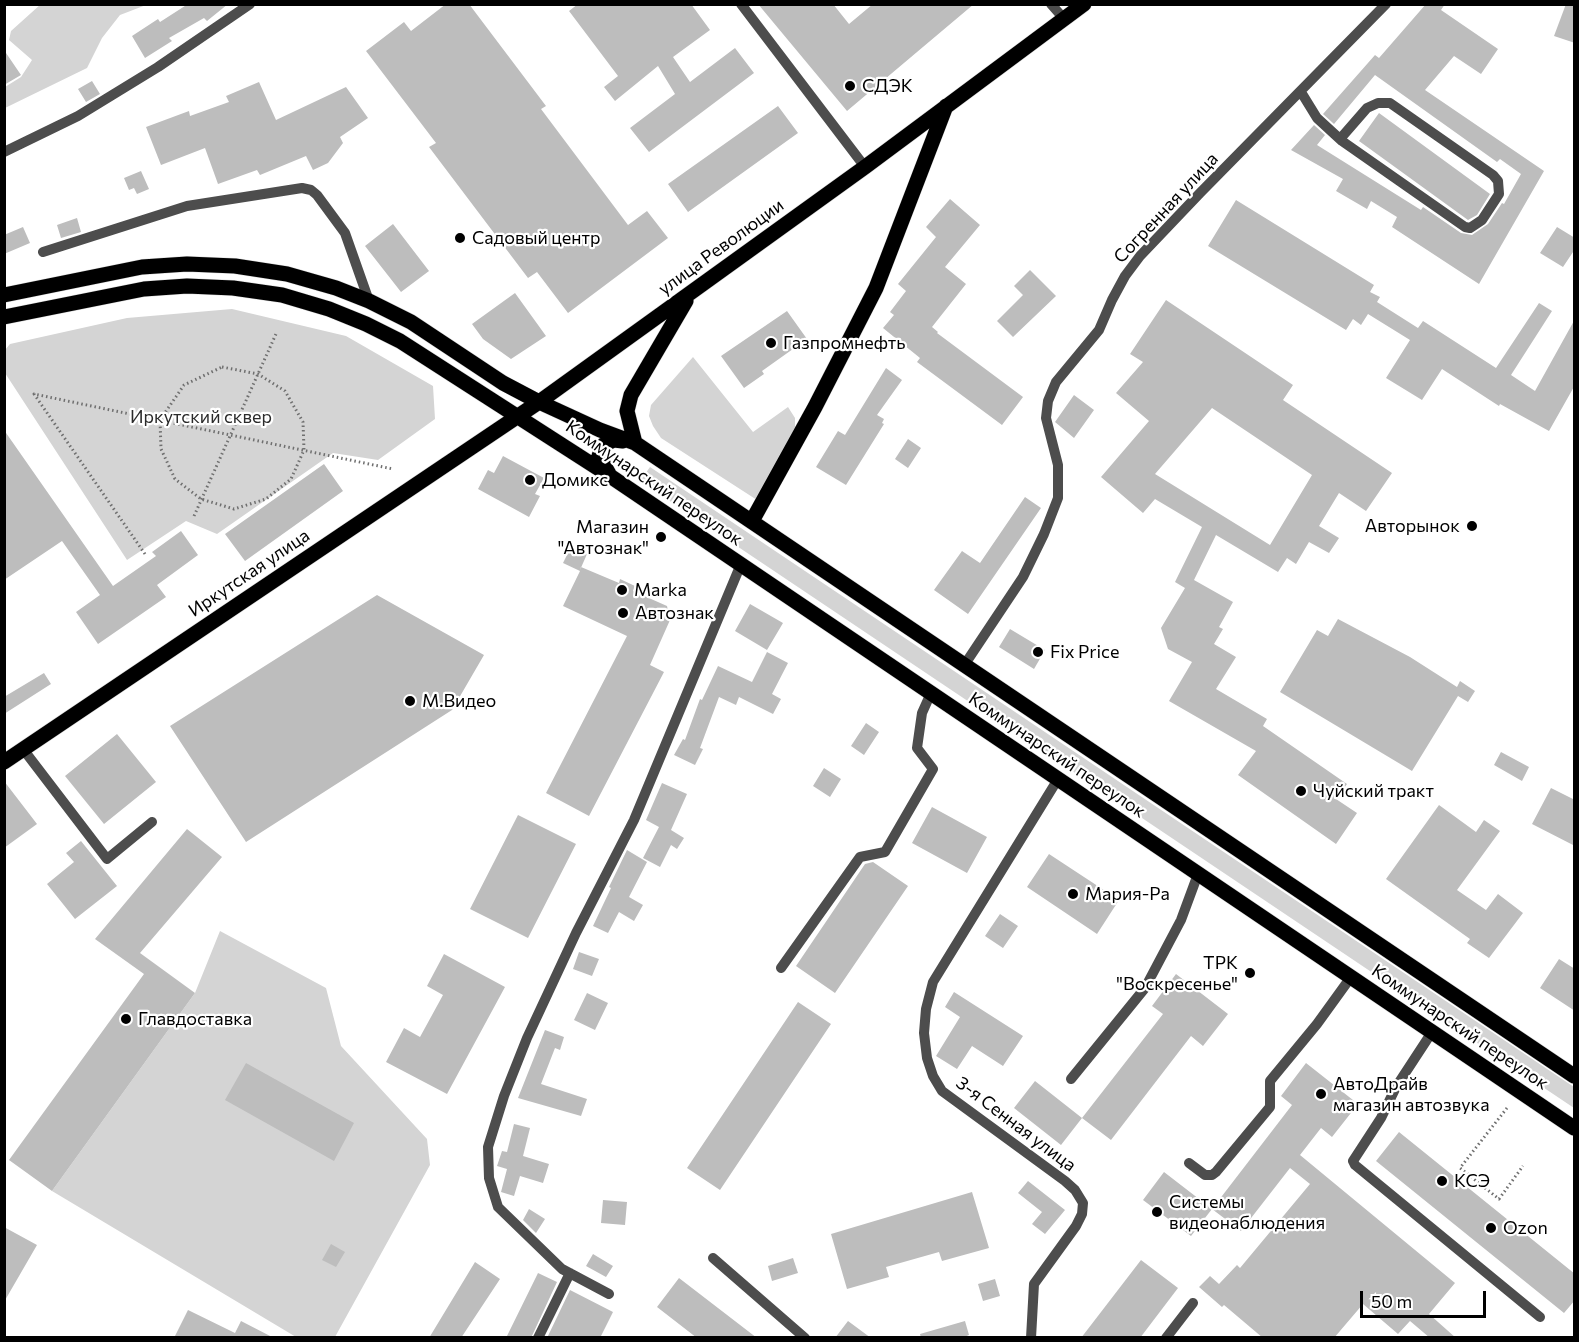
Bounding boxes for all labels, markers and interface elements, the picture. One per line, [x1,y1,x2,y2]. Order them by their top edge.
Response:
place label: СДЭК [862,75,913,97]
marker: СДЭК [843,79,857,93]
street label: Согренная улица [1109,148,1223,268]
street label: улица Революции [654,194,788,300]
place label: Садовый центр [472,227,601,249]
marker: Садовый центр [453,231,467,245]
place label: Газпромнефть [783,332,905,354]
marker: Газпромнефть [764,336,778,350]
park label: Иркутский сквер [130,406,272,428]
street label: Коммунарский переулок [561,416,747,550]
place label: Домикс [542,469,608,491]
marker: Домикс [523,473,537,487]
place label: Авторынок [1365,515,1460,537]
place label: Магазин "Автознак" [558,516,649,558]
marker: Авторынок [1465,519,1479,533]
street label: Иркутская улица [184,525,314,621]
marker: Магазин "Автознак" [654,530,668,544]
place label: Marka [634,579,687,601]
marker: Marka [615,583,629,597]
place label: Автознак [635,602,714,624]
marker: Автознак [616,606,630,620]
place label: Fix Price [1050,641,1119,663]
marker: Fix Price [1031,645,1045,659]
street label: Коммунарский переулок [964,688,1150,822]
place label: М.Видео [422,690,496,712]
marker: М.Видео [403,694,417,708]
place label: Чуйский тракт [1313,780,1434,802]
marker: Чуйский тракт [1294,784,1308,798]
place label: Мария-Ра [1085,883,1170,905]
marker: Мария-Ра [1066,887,1080,901]
place label: ТРК "Воскресенье" [1116,952,1238,994]
street label: Коммунарский переулок [1367,960,1553,1094]
marker: ТРК "Воскресенье" [1243,966,1257,980]
place label: Главдоставка [138,1008,252,1030]
marker: Главдоставка [119,1012,133,1026]
street label: 3-я Сенная улица [952,1072,1080,1176]
place label: АвтоДрайв магазин автозвука [1333,1073,1490,1116]
marker: АвтоДрайв магазин автозвука [1314,1087,1328,1101]
place label: КСЭ [1454,1170,1490,1192]
marker: КСЭ [1435,1174,1449,1188]
place label: Системы видеонаблюдения [1169,1191,1325,1234]
marker: Системы видеонаблюдения [1150,1205,1164,1219]
place label: Ozon [1503,1217,1548,1239]
marker: Ozon [1484,1221,1498,1235]
scale bar [1363,1279,1489,1317]
text: 50 m [1371,1290,1412,1312]

